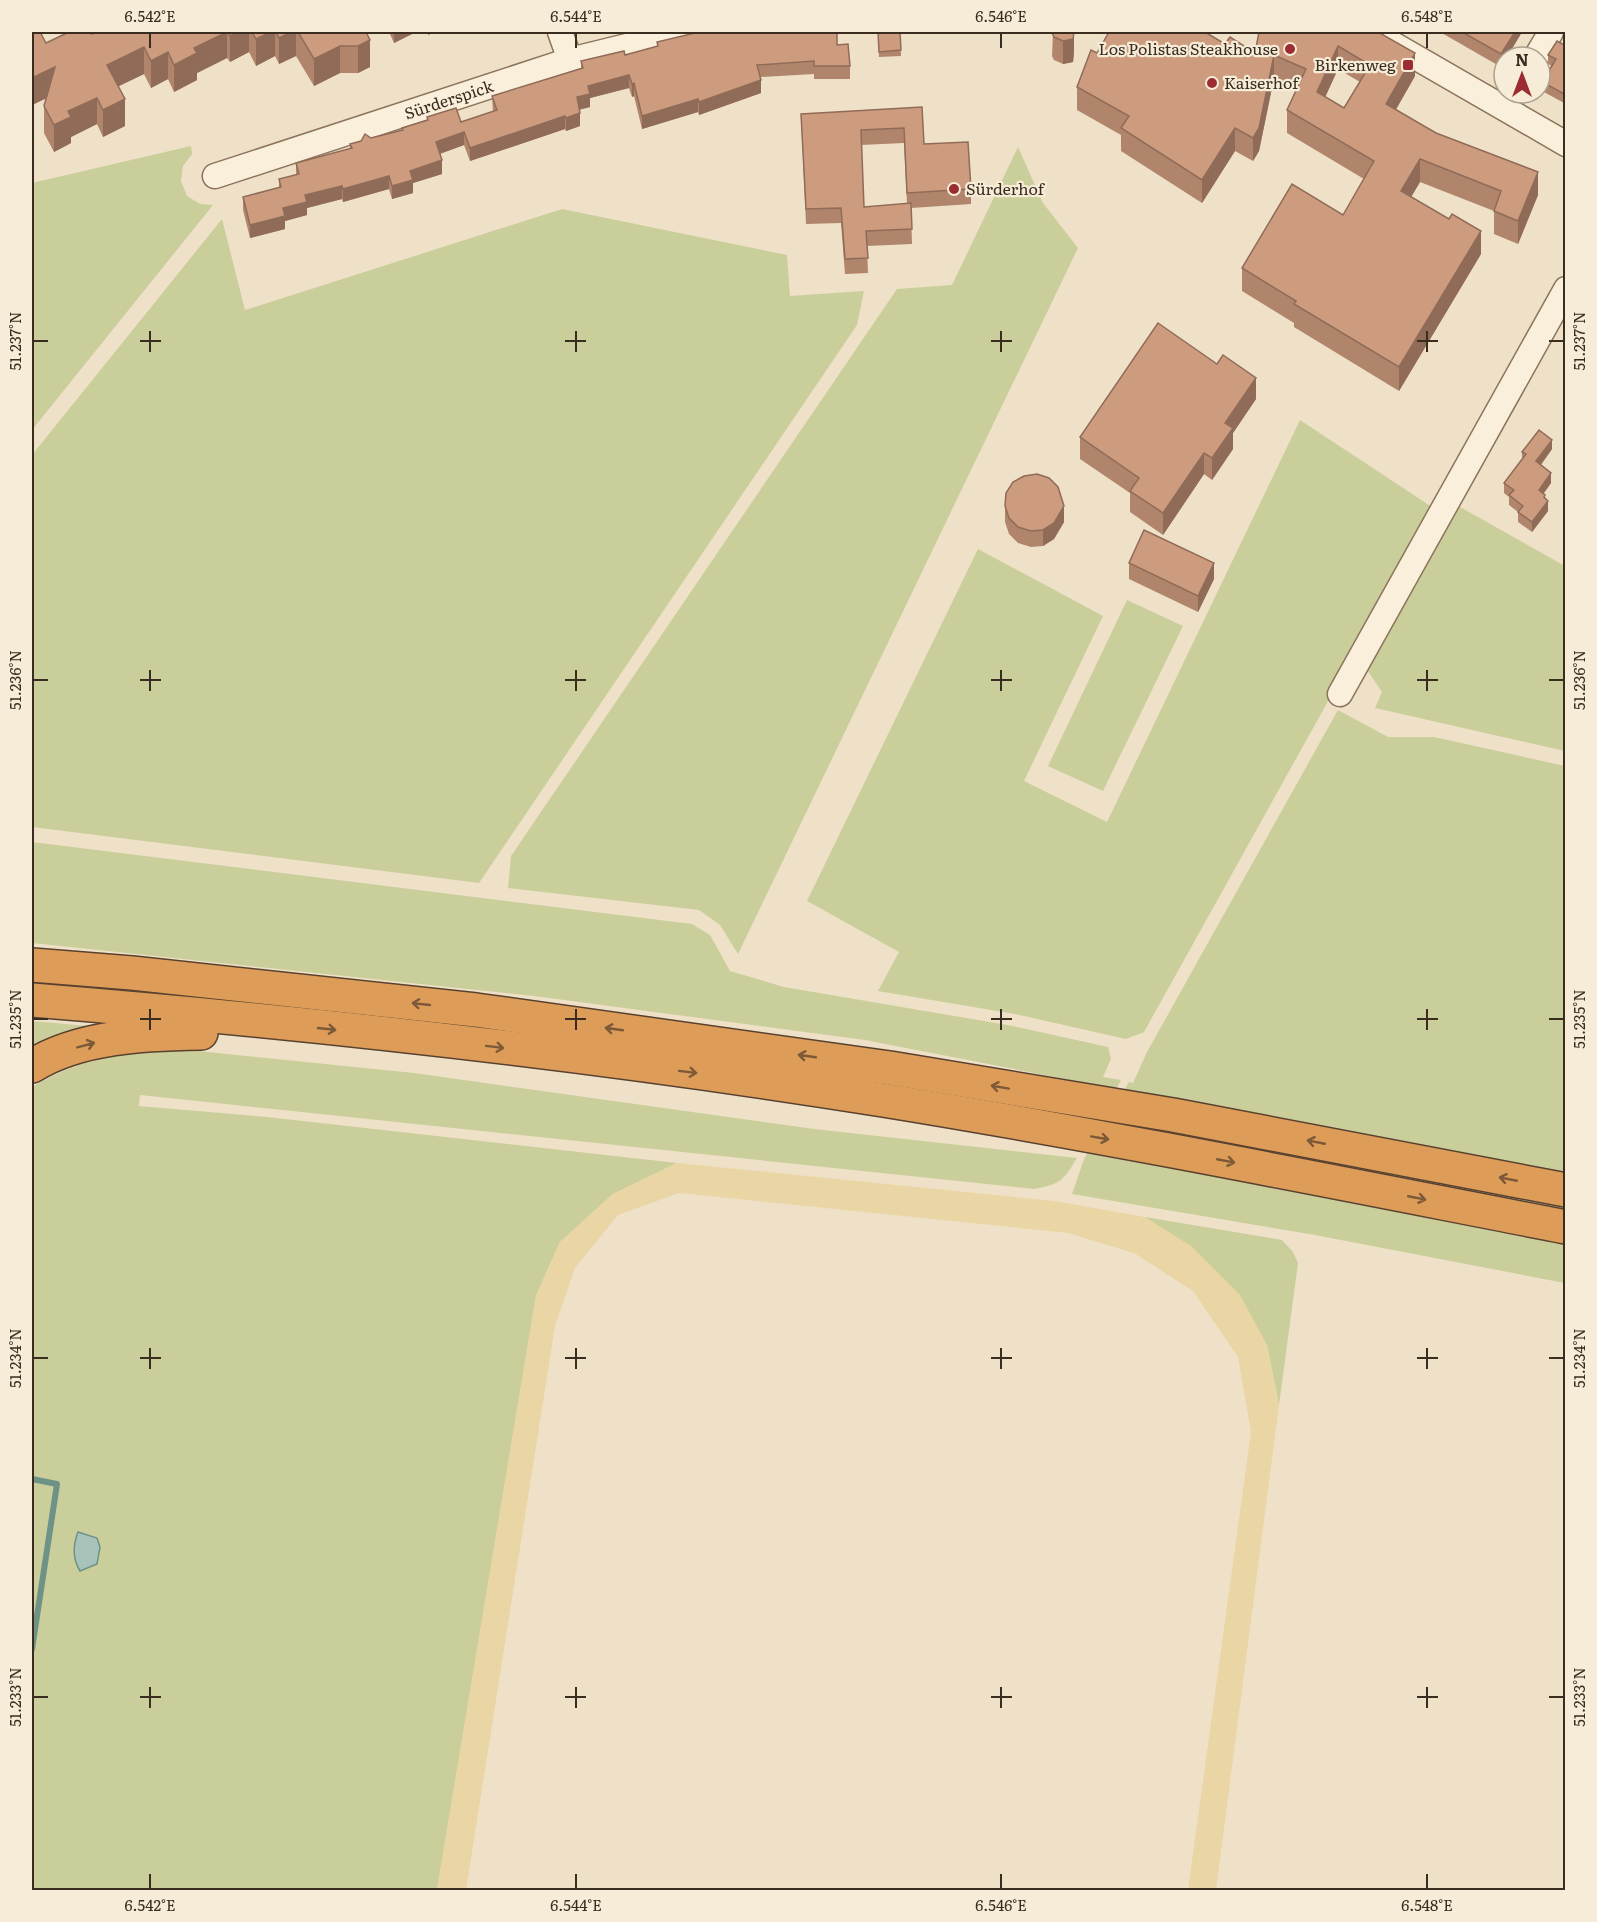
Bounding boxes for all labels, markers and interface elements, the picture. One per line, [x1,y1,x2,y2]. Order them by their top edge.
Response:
text: 6.542°E [124,4,176,27]
text: 6.544°E [550,4,602,27]
text: 6.546°E [975,4,1027,27]
text: 6.548°E [1401,4,1453,27]
place label: Los Polistas Steakhouse [1099,36,1278,60]
marker: Los Polistas Steakhouse [1283,42,1297,56]
north arrow [1492,45,1552,105]
text: N [1515,47,1529,71]
place label: Birkenweg [1314,52,1396,76]
marker: Birkenweg [1401,58,1415,72]
place label: Kaiserhof [1224,70,1300,94]
street label: Sürderspick [401,73,496,124]
marker: Kaiserhof [1205,76,1219,90]
place label: Sürderhof [966,176,1046,200]
marker: Sürderhof [947,182,961,196]
text: 51.237°N [3,311,26,371]
text: 51.237°N [1567,311,1590,371]
text: 51.236°N [3,650,26,710]
text: 51.236°N [1567,650,1590,710]
text: 51.235°N [3,989,26,1049]
text: 51.235°N [1567,989,1590,1049]
one-way arrow [411,998,431,1009]
one-way arrow [317,1023,337,1034]
one-way arrow [605,1023,624,1034]
one-way arrow [76,1039,95,1050]
one-way arrow [485,1042,504,1053]
one-way arrow [798,1050,818,1061]
one-way arrow [678,1067,698,1078]
one-way arrow [990,1081,1010,1092]
one-way arrow [1090,1133,1109,1144]
one-way arrow [1307,1136,1327,1147]
one-way arrow [1216,1156,1235,1167]
one-way arrow [1499,1173,1518,1184]
one-way arrow [1407,1193,1427,1204]
text: 51.234°N [3,1328,26,1388]
text: 51.234°N [1567,1328,1590,1388]
text: 51.233°N [3,1667,26,1727]
text: 51.233°N [1567,1667,1590,1727]
text: 6.542°E [124,1893,176,1916]
text: 6.544°E [550,1893,602,1916]
text: 6.546°E [975,1893,1027,1916]
text: 6.548°E [1401,1893,1453,1916]

